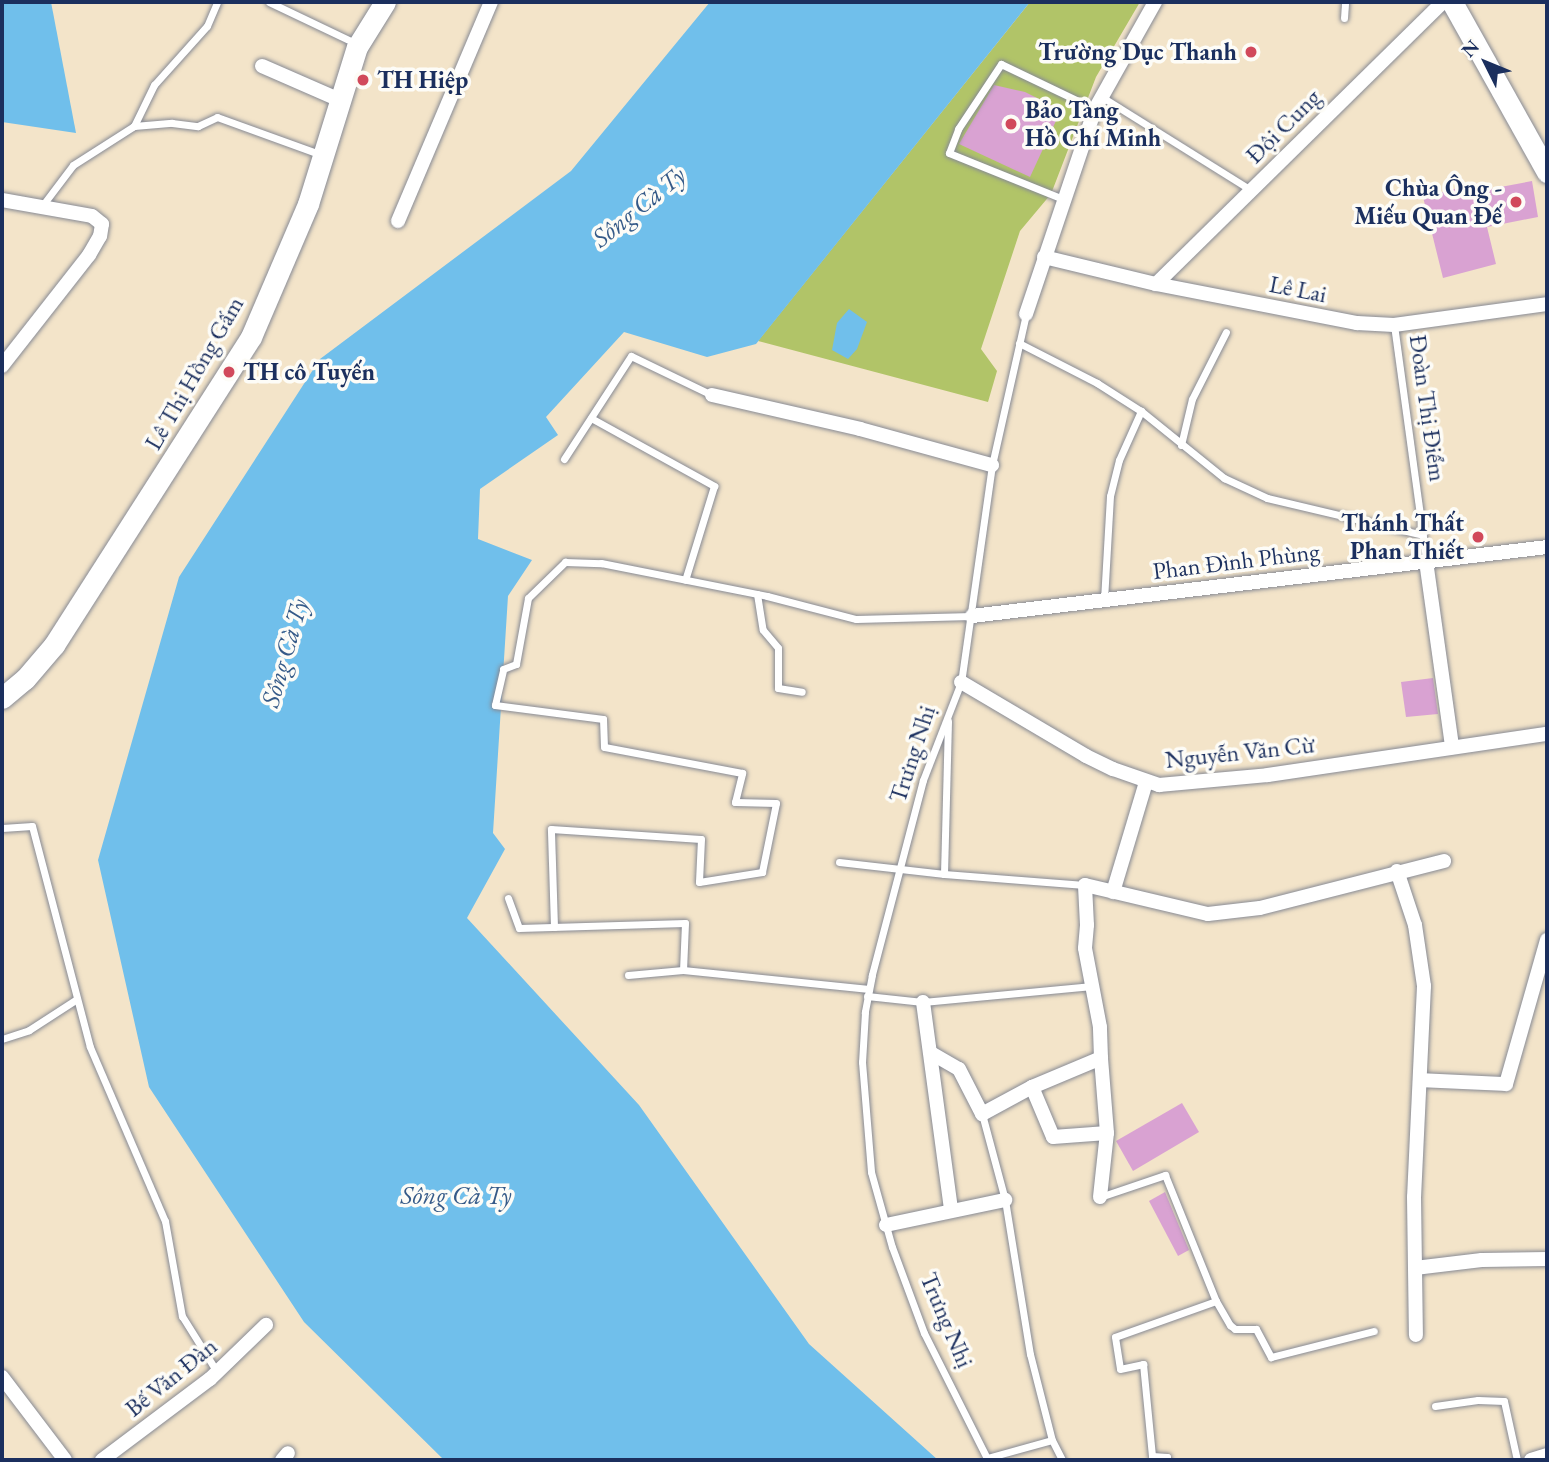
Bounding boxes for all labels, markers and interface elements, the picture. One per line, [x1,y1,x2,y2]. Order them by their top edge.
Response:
north arrow [1451,28,1521,98]
text: N [1456,34,1485,62]
place label: Trường Dục Thanh [1038,38,1237,66]
marker: Trường Dục Thanh [1243,44,1259,60]
place label: TH Hiệp [377,66,468,94]
marker: TH Hiệp [355,72,371,88]
street label: Đội Cung [1240,83,1326,169]
place label: Bảo Tàng Hồ Chí Minh [1025,96,1161,152]
marker: Bảo Tàng Hồ Chí Minh [1003,116,1019,132]
water label: Sông Cà Ty [586,160,692,254]
place label: Chùa Ông - Miếu Quan Đế [1354,174,1502,230]
marker: Chùa Ông - Miếu Quan Đế [1508,194,1524,210]
street label: Lê Lai [1267,269,1329,309]
street label: Lê Thị Hồng Gấm [138,291,250,455]
street label: Đoàn Thị Điểm [1403,333,1453,483]
place label: TH cô Tuyến [243,358,375,386]
marker: TH cô Tuyến [221,364,237,380]
place label: Thánh Thất Phan Thiết [1341,509,1464,565]
marker: Thánh Thất Phan Thiết [1470,529,1486,545]
street label: Phan Đình Phùng [1151,536,1321,586]
water label: Sông Cà Ty [255,595,315,711]
street label: Trưng Nhị [883,702,941,806]
street label: Nguyễn Văn Cừ [1164,730,1316,774]
water label: Sông Cà Ty [400,1180,512,1212]
street label: Trưng Nhị [914,1268,980,1372]
street label: Bế Văn Đàn [119,1331,223,1423]

